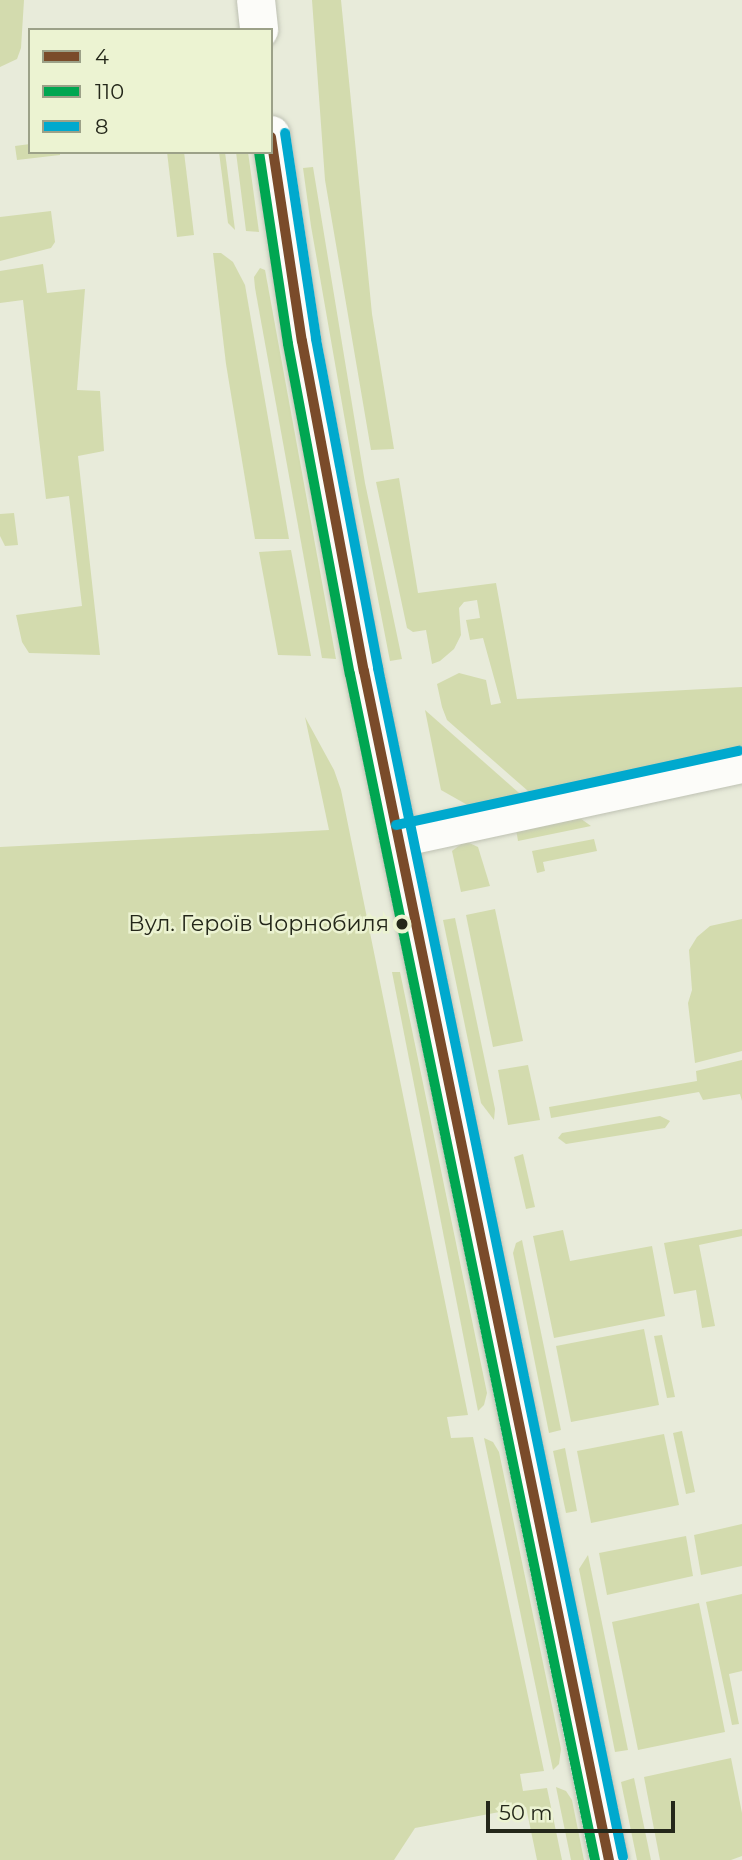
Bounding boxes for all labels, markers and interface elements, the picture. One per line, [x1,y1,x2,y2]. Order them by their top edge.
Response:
legend [28,28,273,154]
text: 4 [95,44,109,69]
text: 110 [95,79,124,104]
text: 8 [95,114,108,139]
place label: Вул. Героїв Чорнобиля [128,911,389,937]
marker: Вул. Героїв Чорнобиля [395,917,409,931]
scale bar [490,1786,679,1830]
text: 50 m [499,1800,553,1825]

